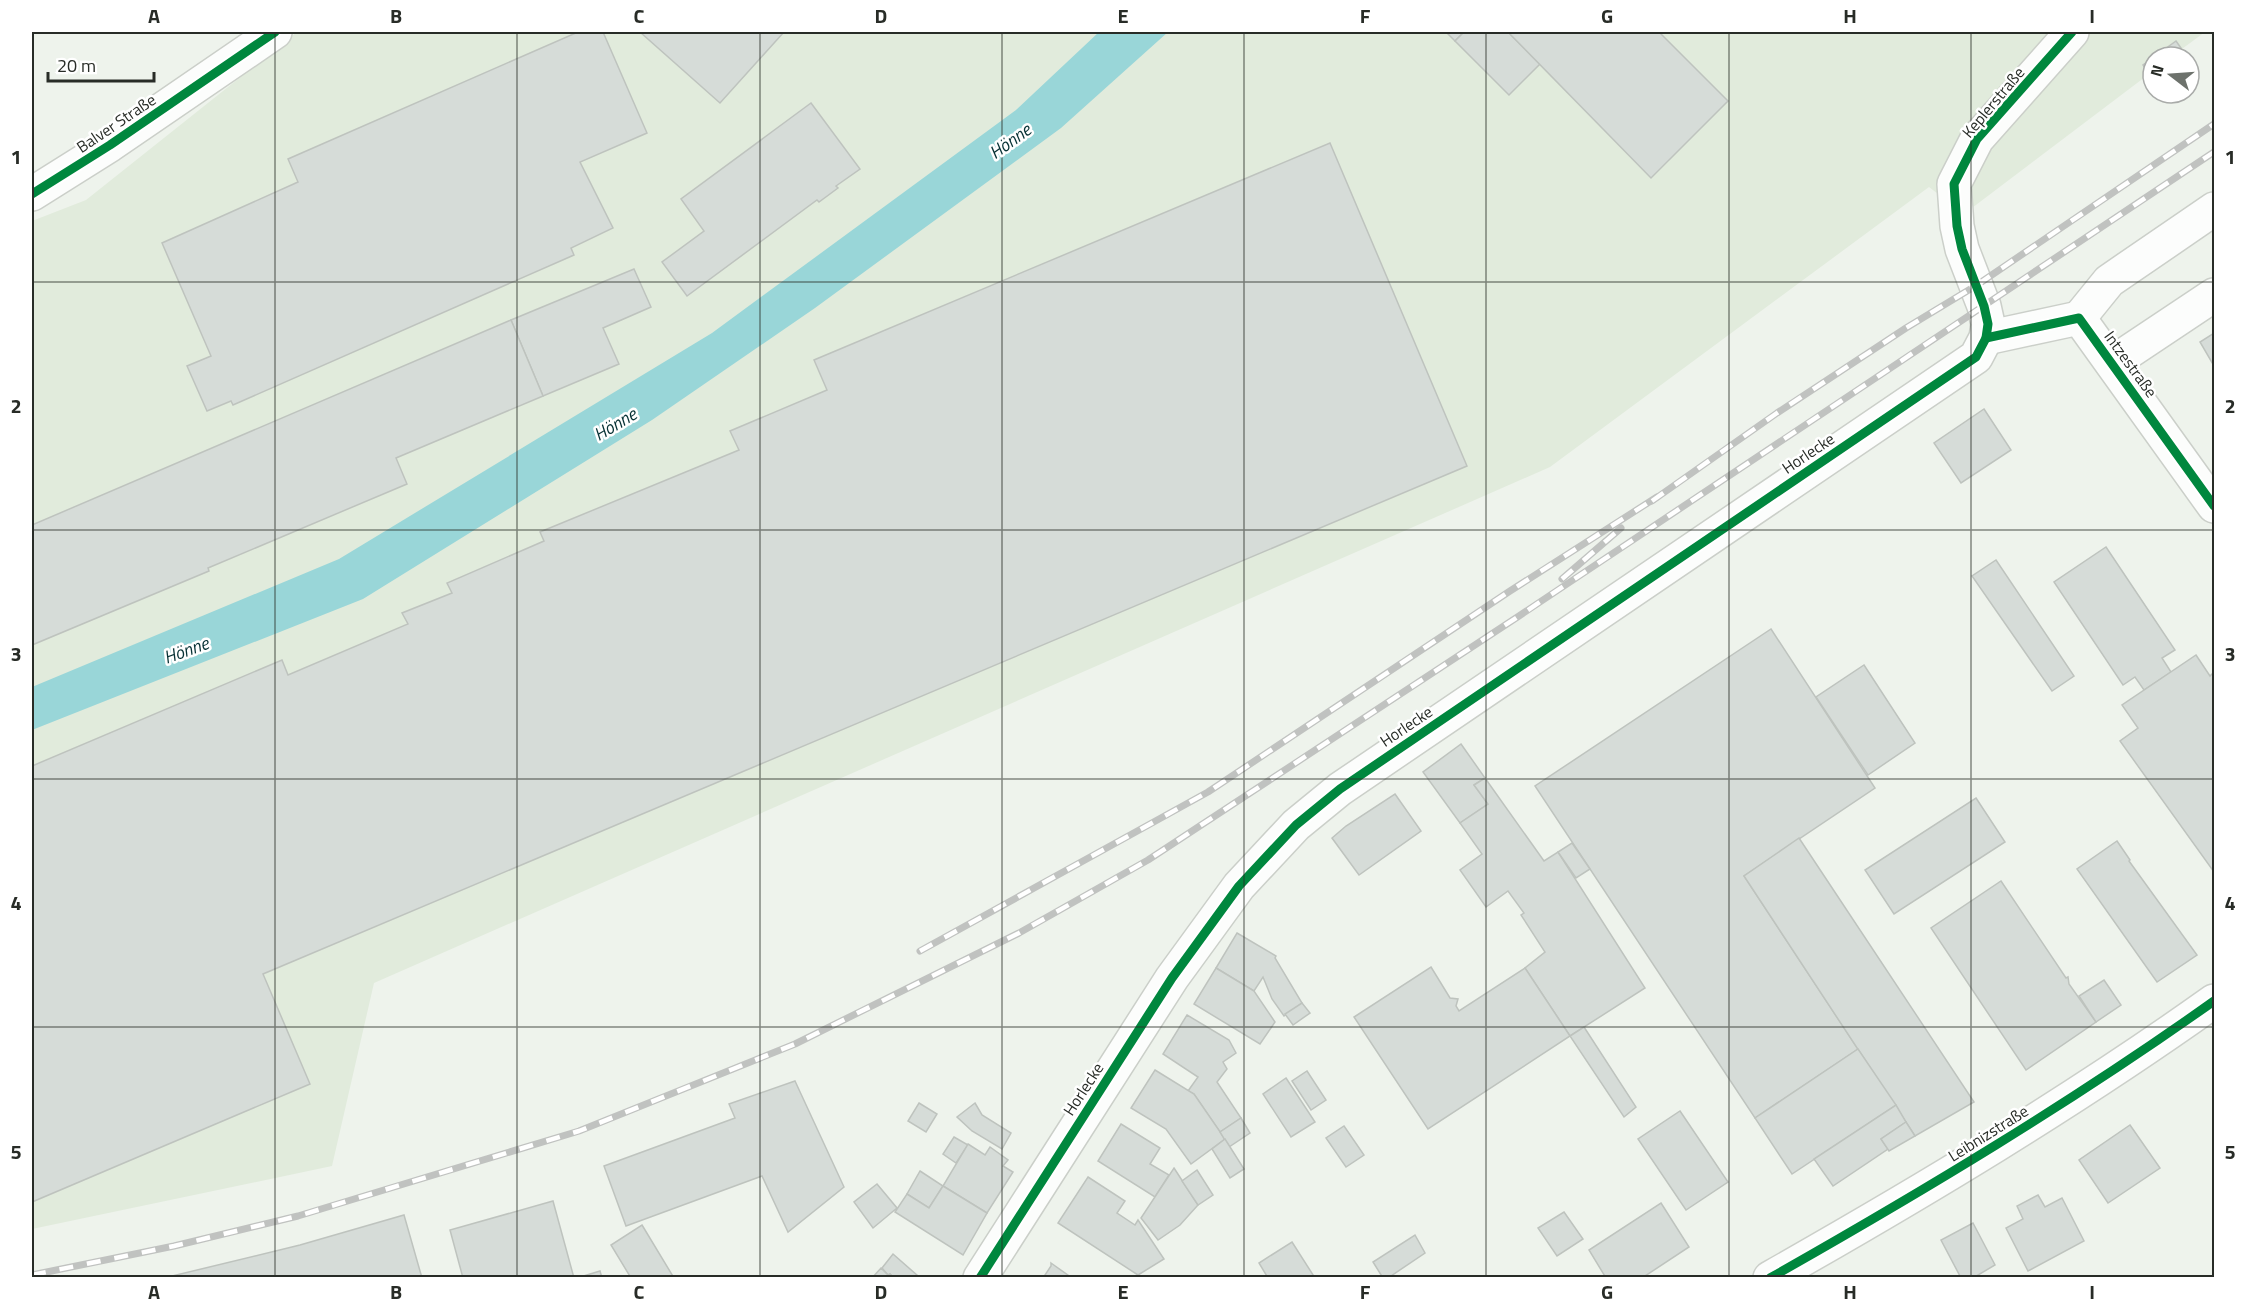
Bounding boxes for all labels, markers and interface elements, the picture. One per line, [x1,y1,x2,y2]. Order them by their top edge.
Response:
text: A [148,0,160,31]
text: B [390,0,402,31]
text: C [634,0,645,31]
text: D [875,0,887,31]
text: E [1117,0,1129,31]
text: F [1360,0,1371,31]
text: G [1601,0,1613,31]
text: H [1843,0,1857,31]
text: I [2089,0,2095,31]
scale bar [48,45,154,83]
north arrow [2141,45,2201,105]
text: 20 m [57,52,96,79]
street label: Keplerstraße [1956,61,2030,143]
text: N [2144,62,2170,79]
street label: Balver Straße [71,88,161,158]
water label: Hönne [983,115,1038,166]
text: 1 [10,141,22,172]
text: 1 [2224,141,2236,172]
street label: Intzestraße [2099,326,2163,402]
text: 2 [10,390,22,421]
text: 2 [2224,390,2236,421]
water label: Hönne [588,400,643,447]
street label: Horlecke [1777,427,1839,479]
water label: Hönne [160,629,214,671]
text: 3 [10,638,22,669]
text: 3 [2224,638,2236,669]
street label: Horlecke [1375,700,1437,752]
text: 4 [10,887,22,918]
text: 4 [2224,887,2236,918]
street label: Horlecke [1057,1058,1109,1120]
street label: Leibnizstraße [1943,1099,2033,1167]
text: 5 [10,1136,22,1167]
text: 5 [2224,1136,2236,1167]
text: A [148,1276,160,1307]
text: B [390,1276,402,1307]
text: C [634,1276,645,1307]
text: D [875,1276,887,1307]
text: E [1117,1276,1129,1307]
text: F [1360,1276,1371,1307]
text: G [1601,1276,1613,1307]
text: H [1843,1276,1857,1307]
text: I [2089,1276,2095,1307]

